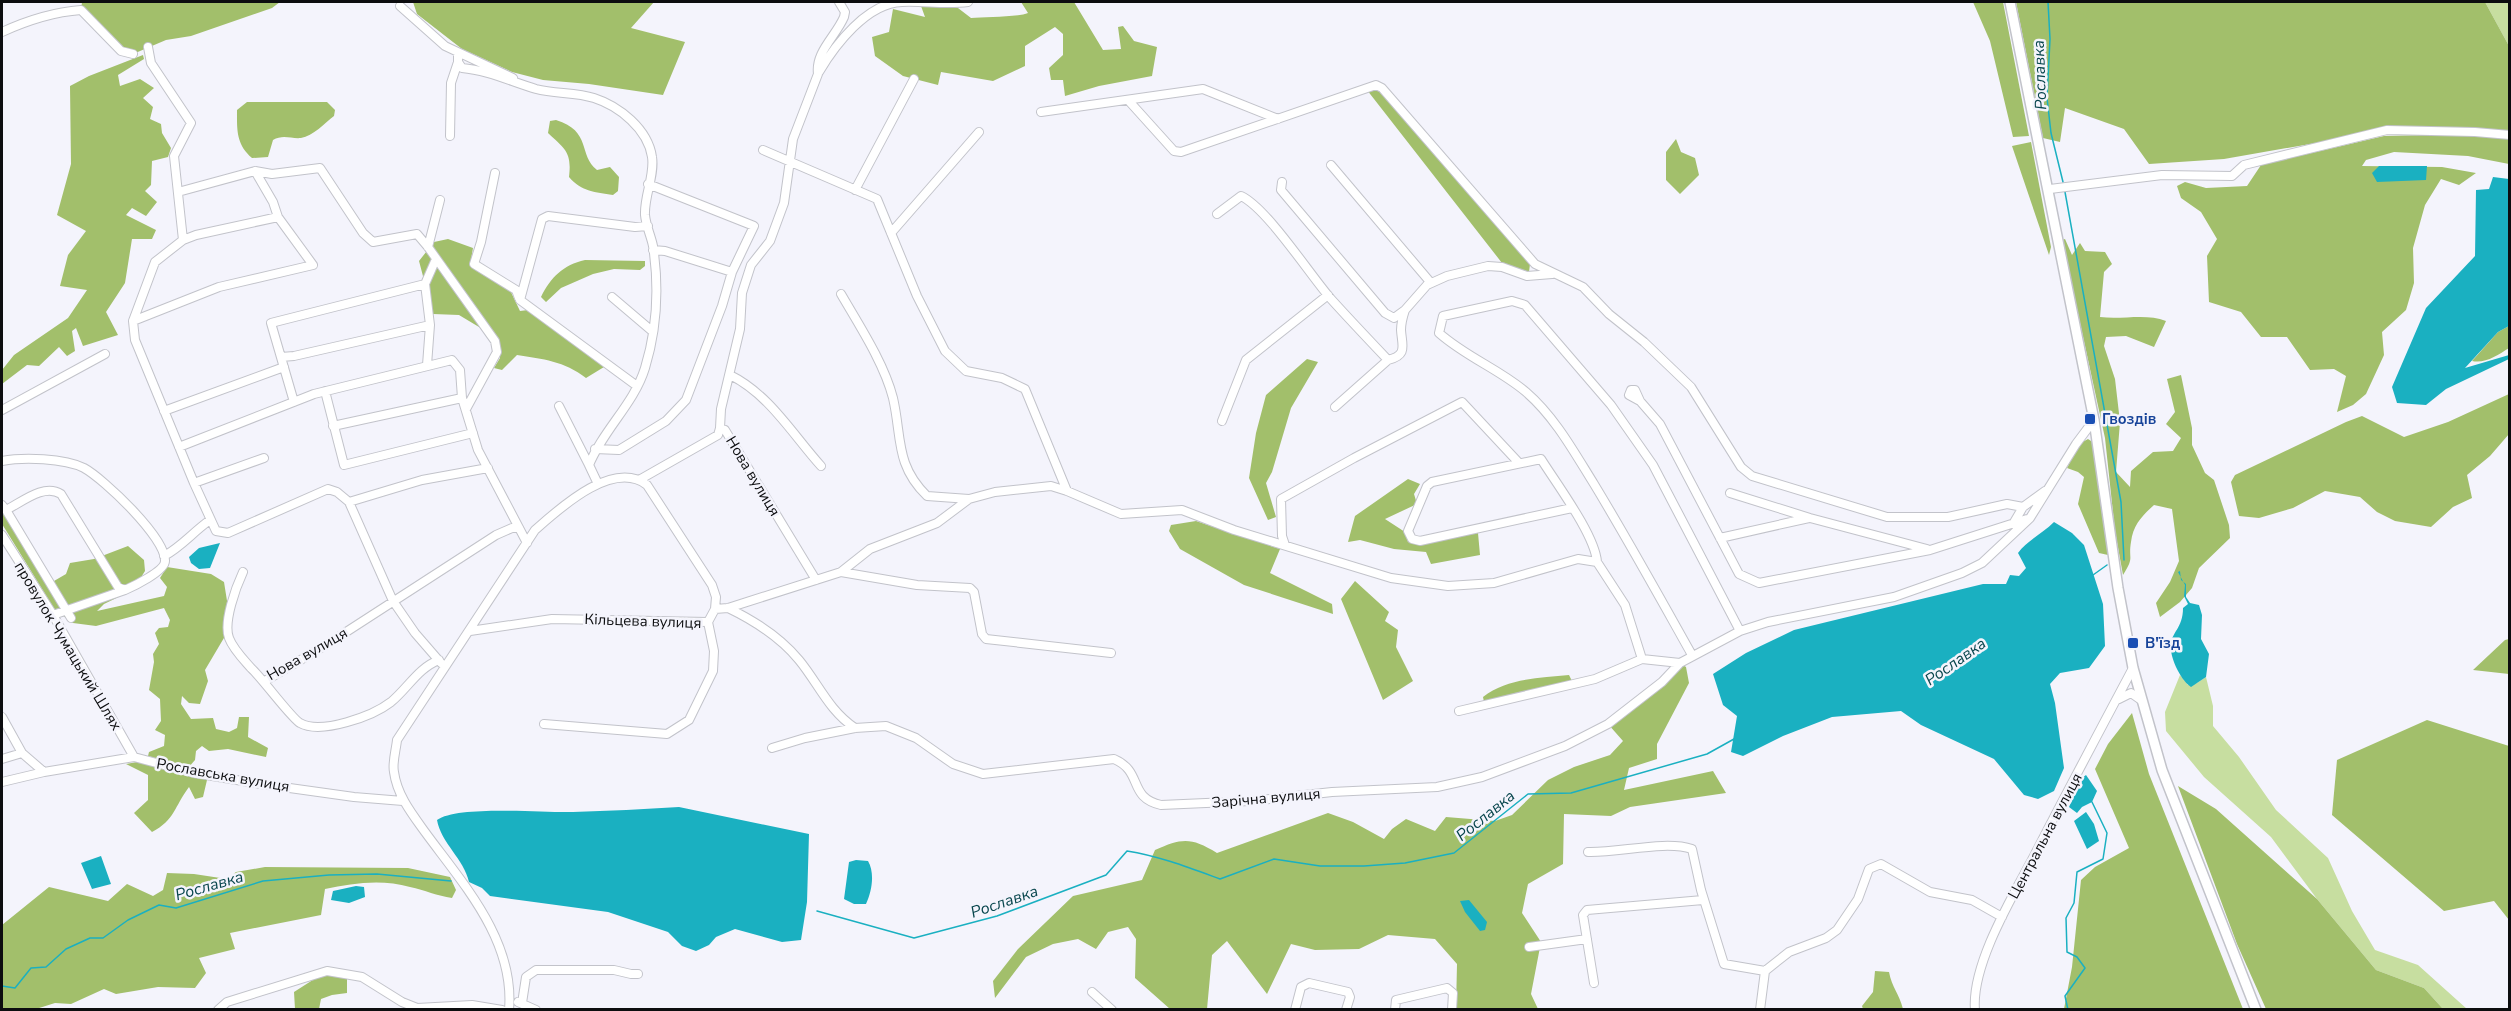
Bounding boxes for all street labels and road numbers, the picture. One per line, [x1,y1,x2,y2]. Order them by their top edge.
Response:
street label: Нова вулиця [721,432,785,520]
street label: провулок Чумацький Шлях [10,558,126,734]
street label: Кільцева вулиця [584,609,702,633]
street label: Нова вулиця [263,623,351,685]
street label: Рославська вулиця [155,753,291,797]
street label: Центральна вулиця [2003,770,2087,902]
street label: Зарічна вулиця [1211,783,1321,813]

